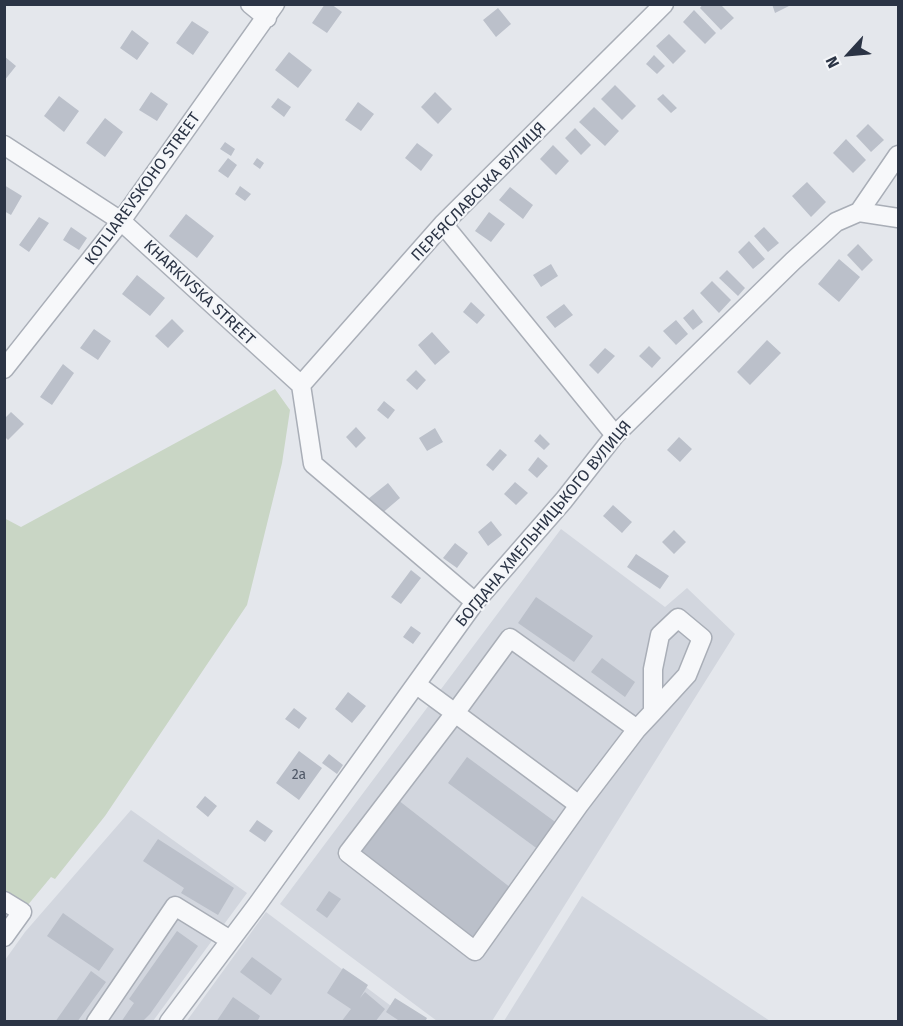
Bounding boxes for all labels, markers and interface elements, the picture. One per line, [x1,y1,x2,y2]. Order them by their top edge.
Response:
north arrow [819,24,879,84]
text: N [822,53,843,71]
street label: KOTLIAREVSKOHO STREET [81,109,205,269]
street label: ПЕРЕЯСЛАВСЬКА ВУЛИЦЯ [408,119,550,265]
street label: KHARKIVSKA STREET [139,236,259,350]
street label: БОГДАНА ХМЕЛЬНИЦЬКОГО ВУЛИЦЯ [452,417,636,631]
house number: 2а [292,767,306,783]

